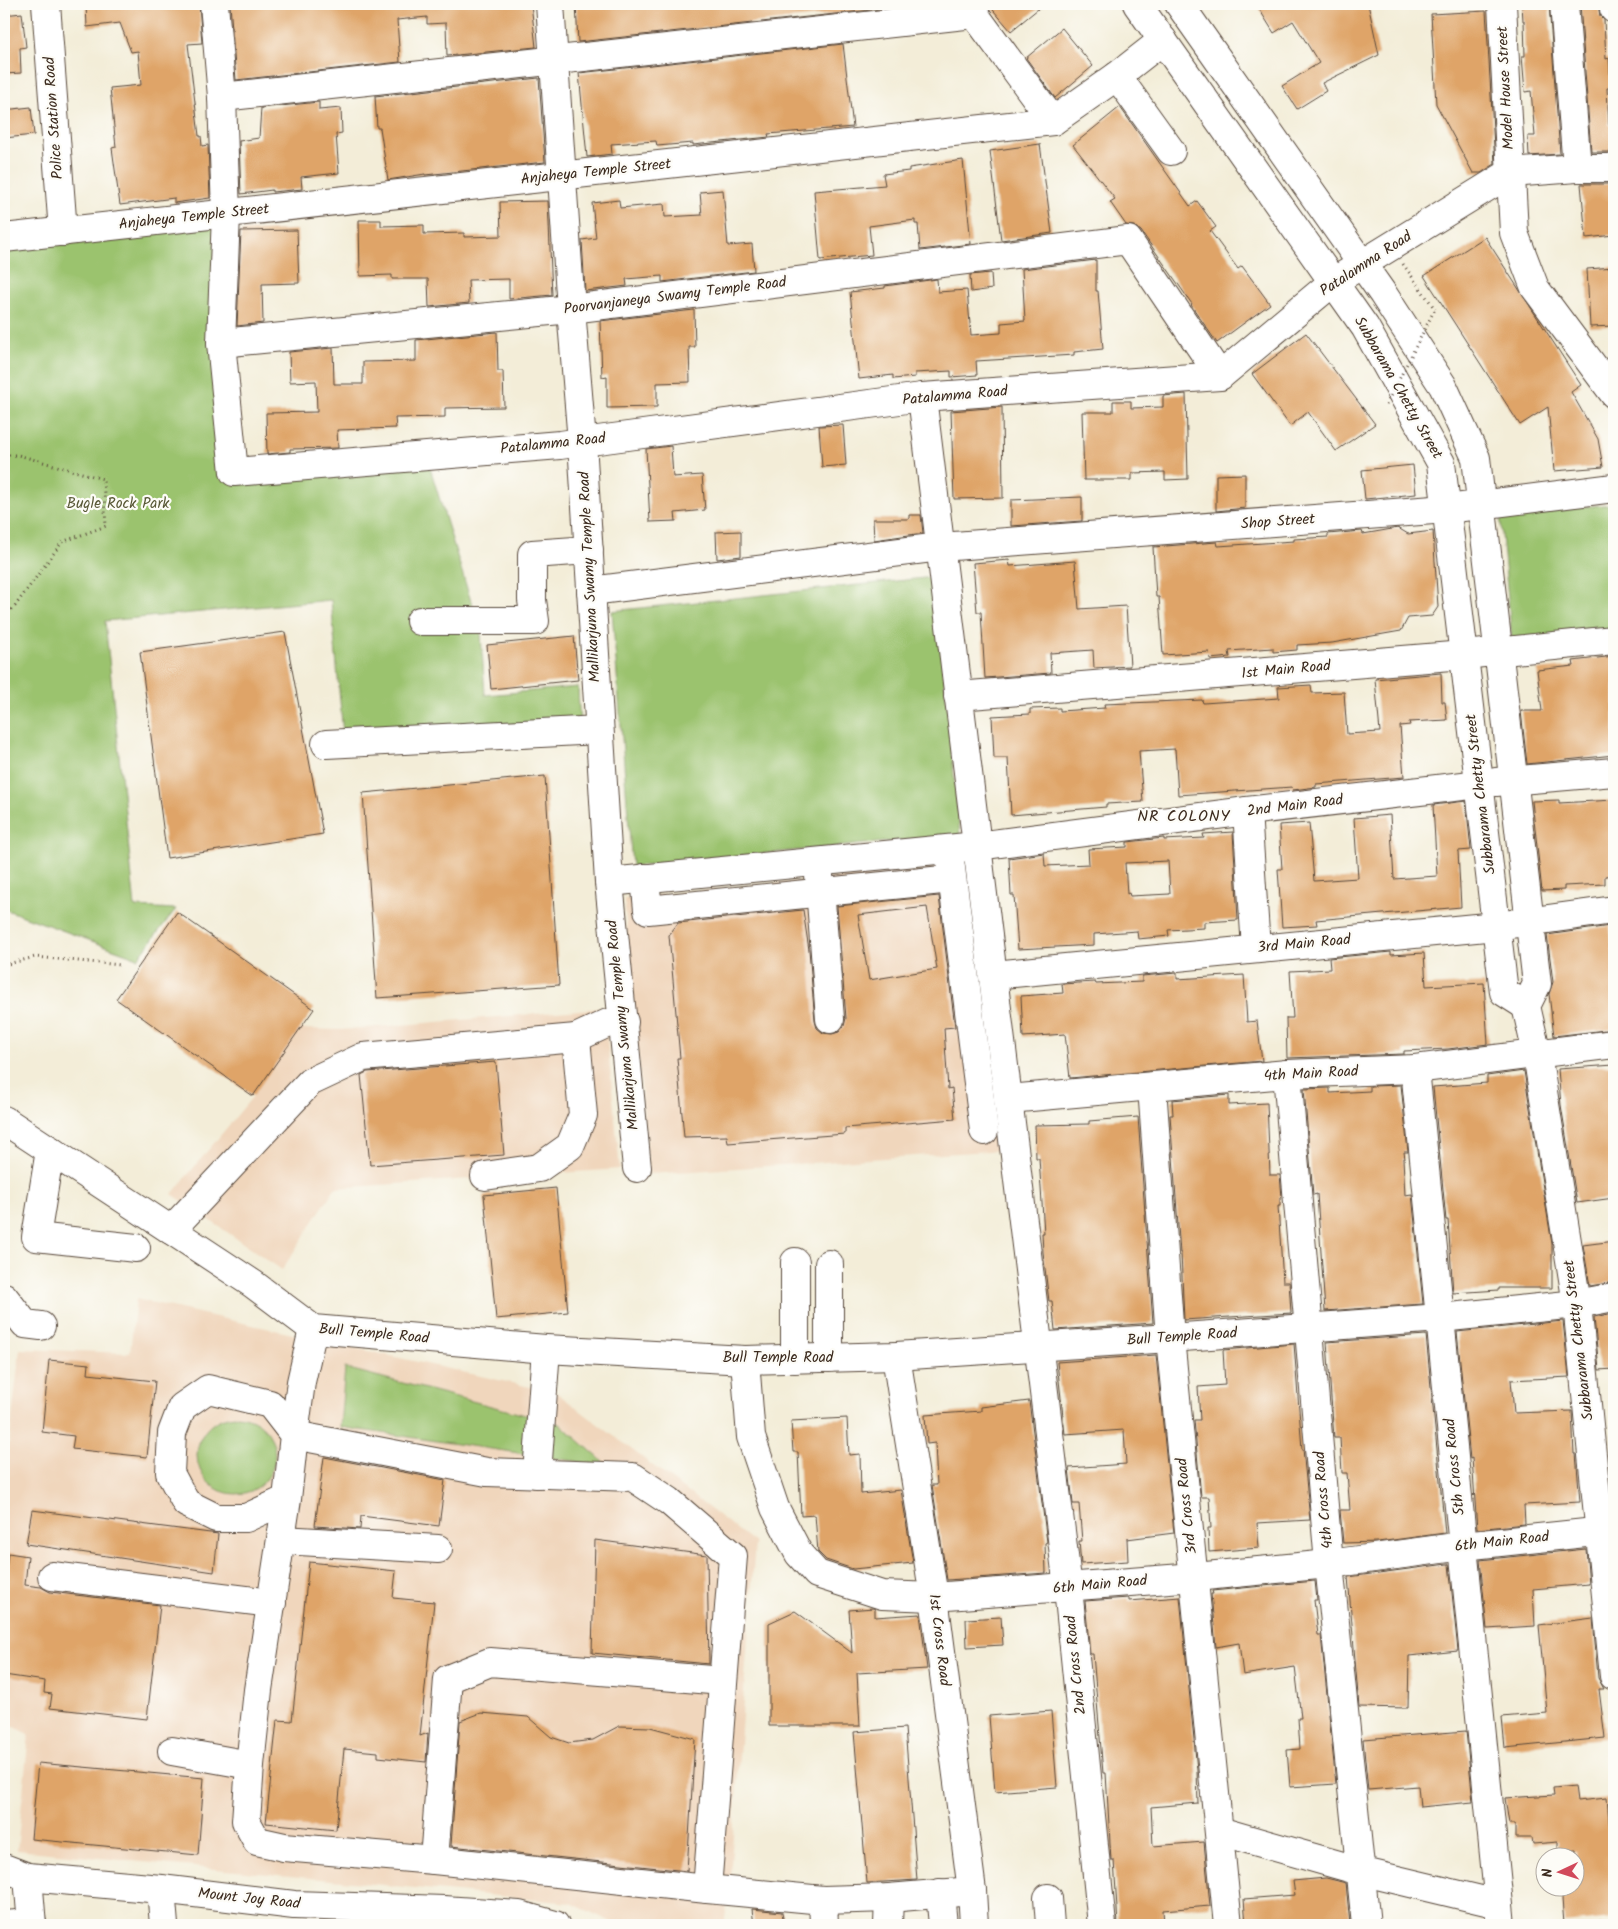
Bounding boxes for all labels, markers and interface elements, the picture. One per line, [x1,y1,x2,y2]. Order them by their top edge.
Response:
street label: Model House Street [1491,25,1521,150]
street label: Police Station Road [38,55,70,180]
street label: Anjaheya Temple Street [520,152,673,192]
street label: Anjaheya Temple Street [118,197,271,237]
street label: Patalamma Road [1315,225,1417,303]
street label: Poorvanjaneya Swamy Temple Road [562,270,788,322]
street label: Subbarama Chetty Street [1347,312,1449,464]
street label: Patalamma Road [901,379,1009,413]
street label: Patalamma Road [499,426,607,461]
street label: Mallikarjuna Swamy Temple Road [572,470,608,683]
park label: Bugle Rock Park [67,492,170,516]
street label: Shop Street [1240,507,1316,537]
street label: 1st Main Road [1240,654,1332,686]
street label: Subbarama Chetty Street [1459,712,1503,876]
street label: 2nd Main Road [1246,788,1345,824]
district label: NR COLONY [1137,804,1231,829]
street label: Mallikarjuna Swamy Temple Road [600,918,646,1131]
street label: 3rd Main Road [1256,928,1352,960]
street label: 4th Main Road [1263,1060,1359,1088]
street label: Subbarama Chetty Street [1557,1258,1601,1422]
street label: Bull Temple Road [318,1317,431,1351]
street label: Bull Temple Road [1126,1321,1238,1353]
street label: Bull Temple Road [723,1346,834,1370]
street label: 5th Cross Road [1438,1417,1472,1517]
street label: 4th Cross Road [1308,1450,1340,1550]
street label: 3rd Cross Road [1170,1456,1204,1555]
street label: 6th Main Road [1454,1525,1551,1559]
street label: 6th Main Road [1052,1569,1149,1601]
street label: 1st Cross Road [921,1593,957,1688]
street label: 2nd Cross Road [1059,1614,1093,1716]
north arrow [1536,1846,1586,1896]
text: N [1537,1868,1559,1878]
street label: Mount Joy Road [197,1882,302,1916]

